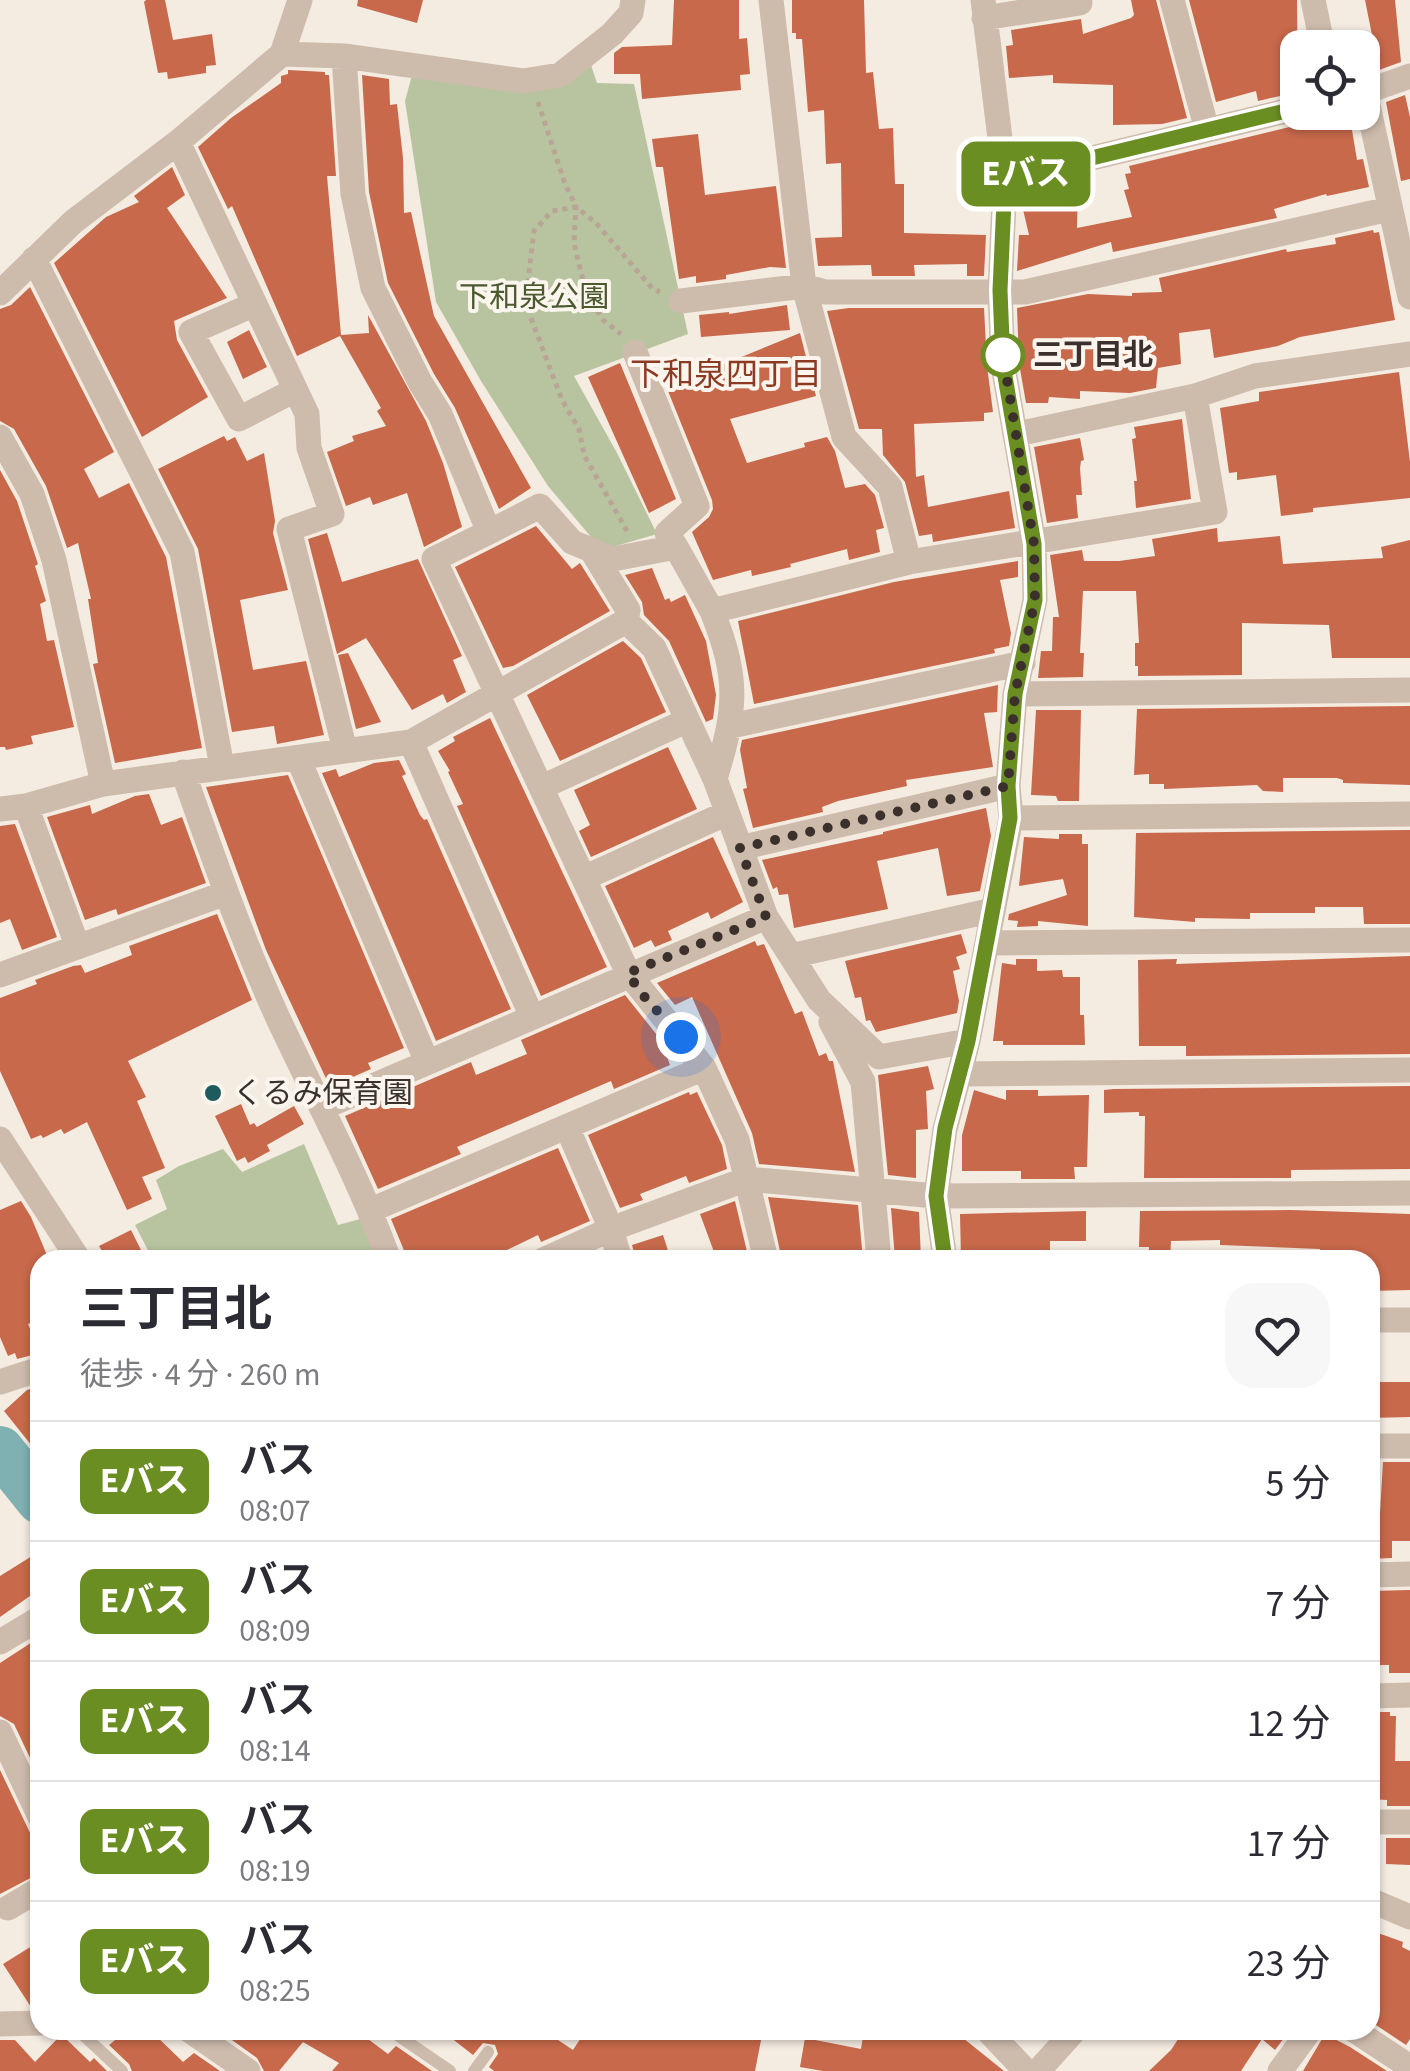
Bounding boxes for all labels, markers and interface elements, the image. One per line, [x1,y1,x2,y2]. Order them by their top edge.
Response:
map controls [1280,30,1380,130]
button: locate [1280,30,1380,130]
line badge: Eバス [968,142,1084,206]
text: Eバス [981,149,1071,199]
park label: 下和泉公園 [459,276,609,319]
marker: 三丁目北 [982,334,1024,376]
place label: 三丁目北 [1033,334,1153,377]
district label: 下和泉四丁目 [630,352,822,398]
your location [656,1012,706,1062]
place label: くるみ保育園 [233,1072,412,1115]
marker: くるみ保育園 [202,1082,224,1104]
text: 三丁目北 [80,1276,272,1344]
button: heart [1225,1283,1330,1388]
text: 徒歩 · 4 分 · 260 m [80,1352,320,1398]
text: バス [239,1434,315,1488]
text: Eバス [100,1456,189,1506]
text: 5 分 [1266,1457,1330,1511]
text: 08:07 [239,1488,311,1534]
text: バス [239,1554,315,1608]
text: Eバス [100,1576,189,1626]
text: 7 分 [1266,1577,1330,1631]
text: 08:09 [239,1608,311,1654]
text: バス [239,1674,315,1728]
text: Eバス [100,1696,189,1746]
text: 12 分 [1247,1697,1330,1751]
text: 08:14 [239,1728,311,1774]
text: バス [239,1794,315,1848]
text: Eバス [100,1816,189,1866]
text: 17 分 [1247,1817,1330,1871]
text: 08:19 [239,1848,311,1894]
text: バス [239,1914,315,1968]
text: Eバス [100,1936,189,1986]
text: 23 分 [1247,1937,1330,1991]
text: 08:25 [239,1968,311,2014]

